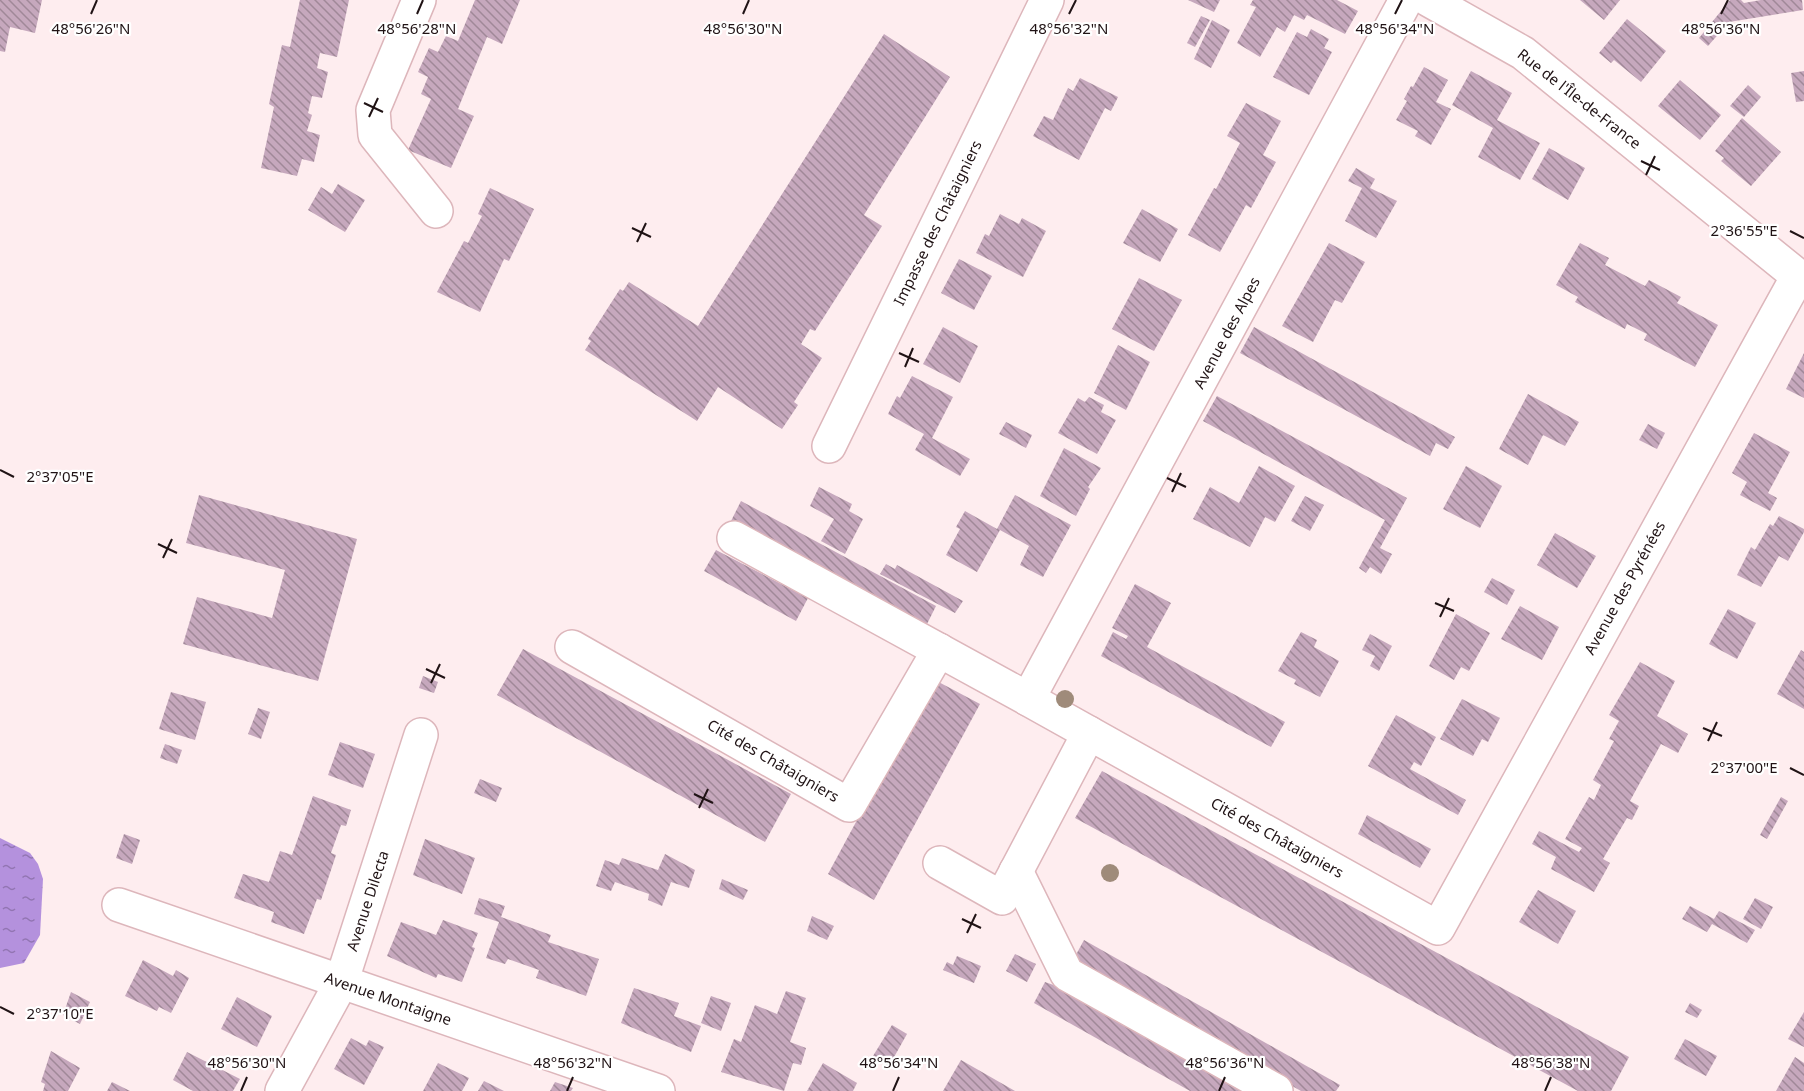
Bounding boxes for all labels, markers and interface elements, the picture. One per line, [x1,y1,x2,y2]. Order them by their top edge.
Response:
text: 48°56'26"N [52,18,130,38]
text: 48°56'28"N [378,18,456,38]
text: 48°56'30"N [704,18,782,38]
text: 48°56'32"N [1030,18,1108,38]
text: 48°56'34"N [1356,18,1434,38]
text: 48°56'36"N [1682,18,1760,38]
street label: Rue de l'Île-de-France [1514,44,1645,153]
street label: Impasse des Châtaigniers [888,137,986,308]
text: 2°36'55"E [1710,220,1778,240]
street label: Avenue des Alpes [1188,273,1264,392]
text: 2°37'05"E [26,466,94,486]
street label: Avenue des Pyrénées [1579,517,1669,658]
street label: Cité des Châtaigniers [704,714,843,806]
text: 2°37'00"E [1710,757,1778,777]
street label: Cité des Châtaigniers [1207,792,1347,882]
street label: Avenue Dilecta [341,848,393,954]
street label: Avenue Montaigne [322,967,455,1029]
text: 2°37'10"E [26,1003,94,1023]
text: 48°56'30"N [208,1052,286,1072]
text: 48°56'32"N [534,1052,612,1072]
text: 48°56'34"N [860,1052,938,1072]
text: 48°56'36"N [1186,1052,1264,1072]
text: 48°56'38"N [1512,1052,1590,1072]

